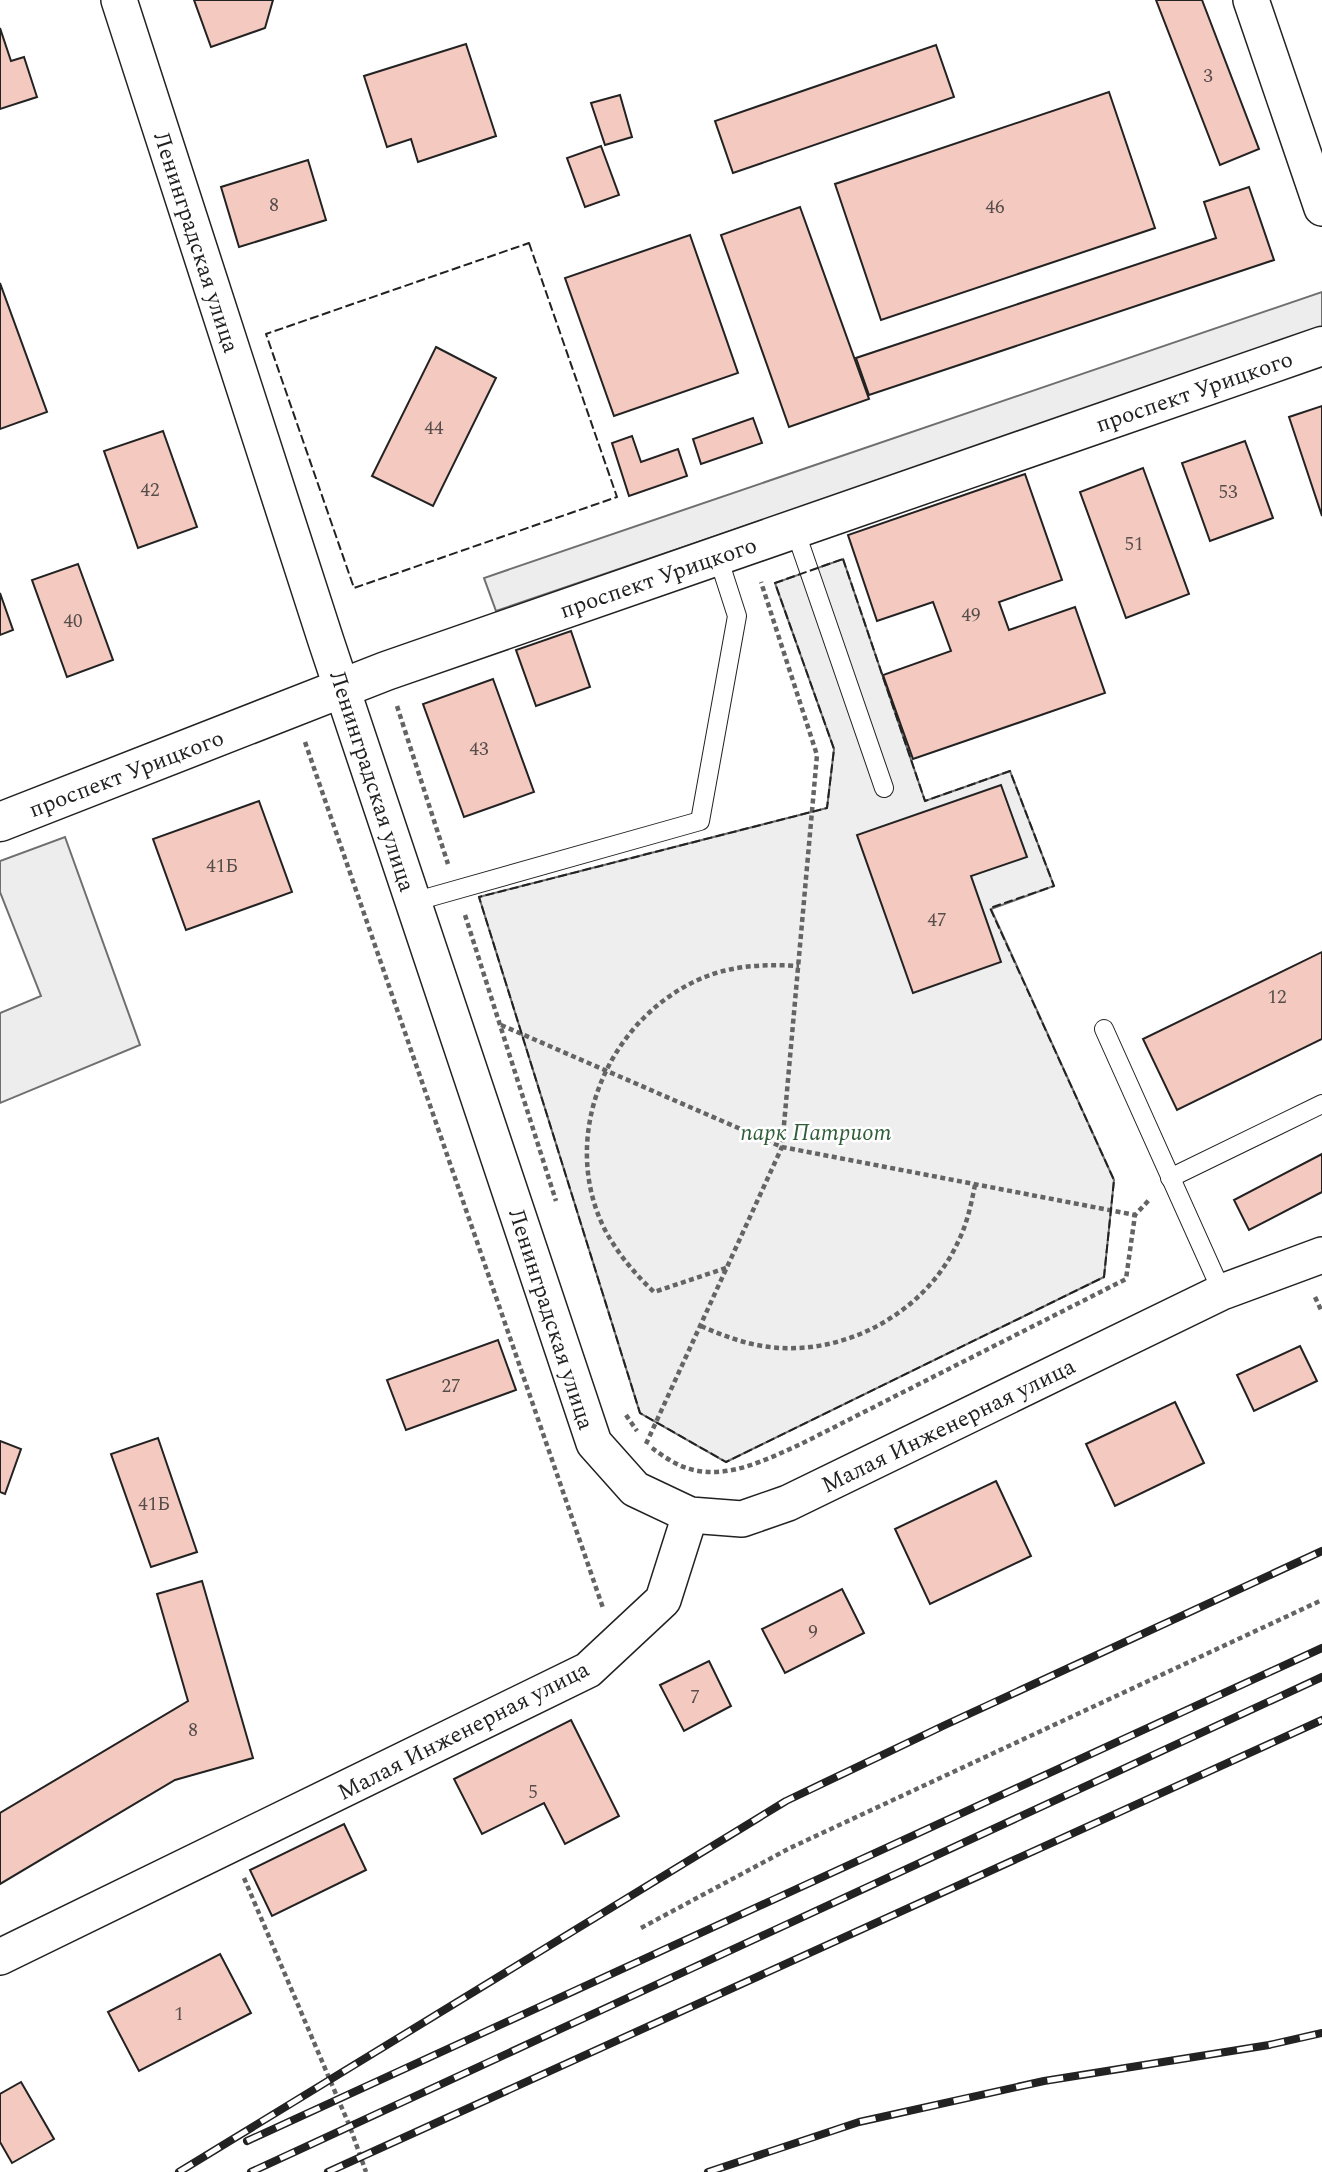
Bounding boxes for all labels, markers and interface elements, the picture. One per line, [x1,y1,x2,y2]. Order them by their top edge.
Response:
house number: 3 [1203,62,1213,91]
street label: Ленинградская улица [143,127,248,358]
house number: 8 [269,191,279,220]
house number: 46 [985,193,1005,222]
street label: проспект Урицкого [1091,342,1298,443]
house number: 44 [424,414,444,443]
house number: 42 [140,476,160,505]
house number: 53 [1218,478,1238,507]
street label: проспект Урицкого [555,528,762,629]
house number: 51 [1124,530,1144,559]
house number: 49 [961,601,981,630]
house number: 40 [63,607,83,636]
street label: Ленинградская улица [319,666,424,897]
street label: проспект Урицкого [24,721,229,828]
house number: 43 [469,735,489,764]
house number: 41Б [206,852,238,881]
house number: 47 [927,906,947,935]
house number: 12 [1267,983,1287,1012]
park label: парк Патриот [741,1116,892,1151]
street label: Ленинградская улица [498,1204,603,1435]
street label: Малая Инженерная улица [816,1350,1082,1503]
house number: 27 [441,1372,461,1401]
house number: 41Б [138,1490,170,1519]
house number: 9 [808,1618,818,1647]
street label: Малая Инженерная улица [332,1652,596,1810]
house number: 7 [690,1683,700,1712]
house number: 8 [188,1716,198,1745]
house number: 5 [528,1778,538,1807]
house number: 1 [174,2000,184,2029]

